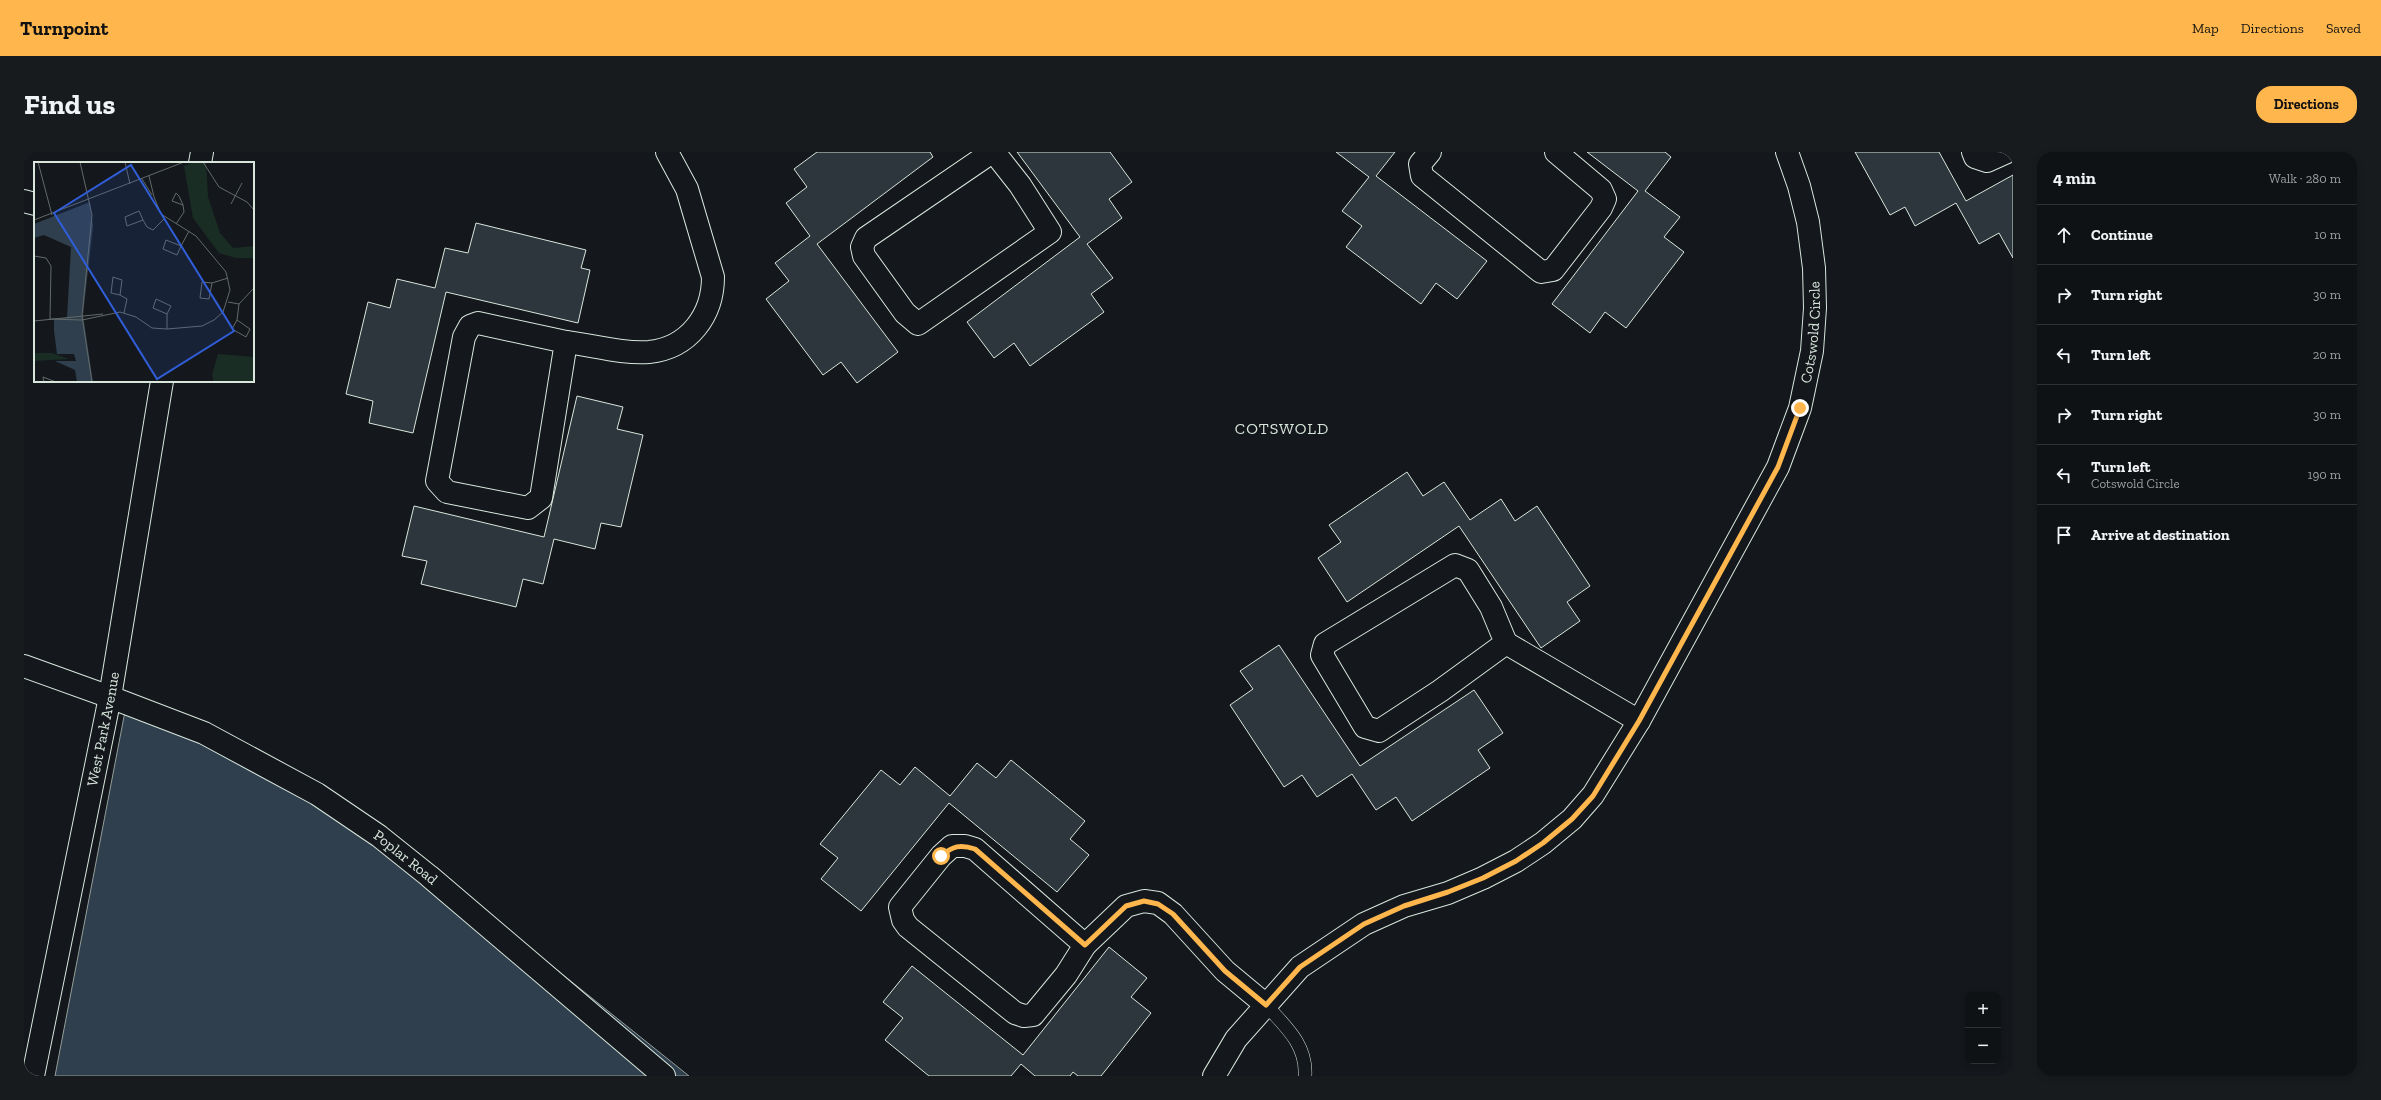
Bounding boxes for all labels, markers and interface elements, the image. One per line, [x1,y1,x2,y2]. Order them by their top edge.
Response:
text: Turnpoint [20,17,108,40]
text: Map [2192,20,2219,37]
text: Directions [2241,20,2304,37]
text: Saved [2326,20,2361,37]
button: Directions [2256,86,2357,123]
text: Find us [24,88,115,121]
inset map [34,162,254,382]
text: 4 min [2053,168,2096,188]
text: Walk · 280 m [2269,171,2341,186]
icon: ahead [2053,224,2075,246]
text: Continue [2091,226,2153,244]
text: 10 m [2314,227,2341,242]
street label: Cotswold Circle [1796,281,1824,385]
icon: right [2053,284,2075,306]
text: Turn right [2091,286,2162,304]
text: 30 m [2313,287,2341,302]
icon: left [2053,344,2075,366]
text: Turn left [2091,346,2151,364]
text: 20 m [2313,347,2341,362]
route end [1791,399,1809,417]
icon: right [2053,404,2075,426]
text: Turn right [2091,406,2162,424]
text: 30 m [2313,407,2341,422]
district label: COTSWOLD [1235,419,1329,438]
text: Turn left [2091,458,2151,476]
icon: left [2053,464,2075,486]
text: 190 m [2307,467,2341,482]
text: Cotswold Circle [2091,476,2180,491]
icon: arrive [2053,524,2075,546]
text: Arrive at destination [2091,526,2230,544]
street label: West Park Avenue [83,670,123,788]
street label: Poplar Road [370,826,442,889]
route start [932,847,950,865]
map controls [1965,992,2001,1064]
button: + [1965,992,2001,1028]
button: − [1965,1028,2001,1064]

